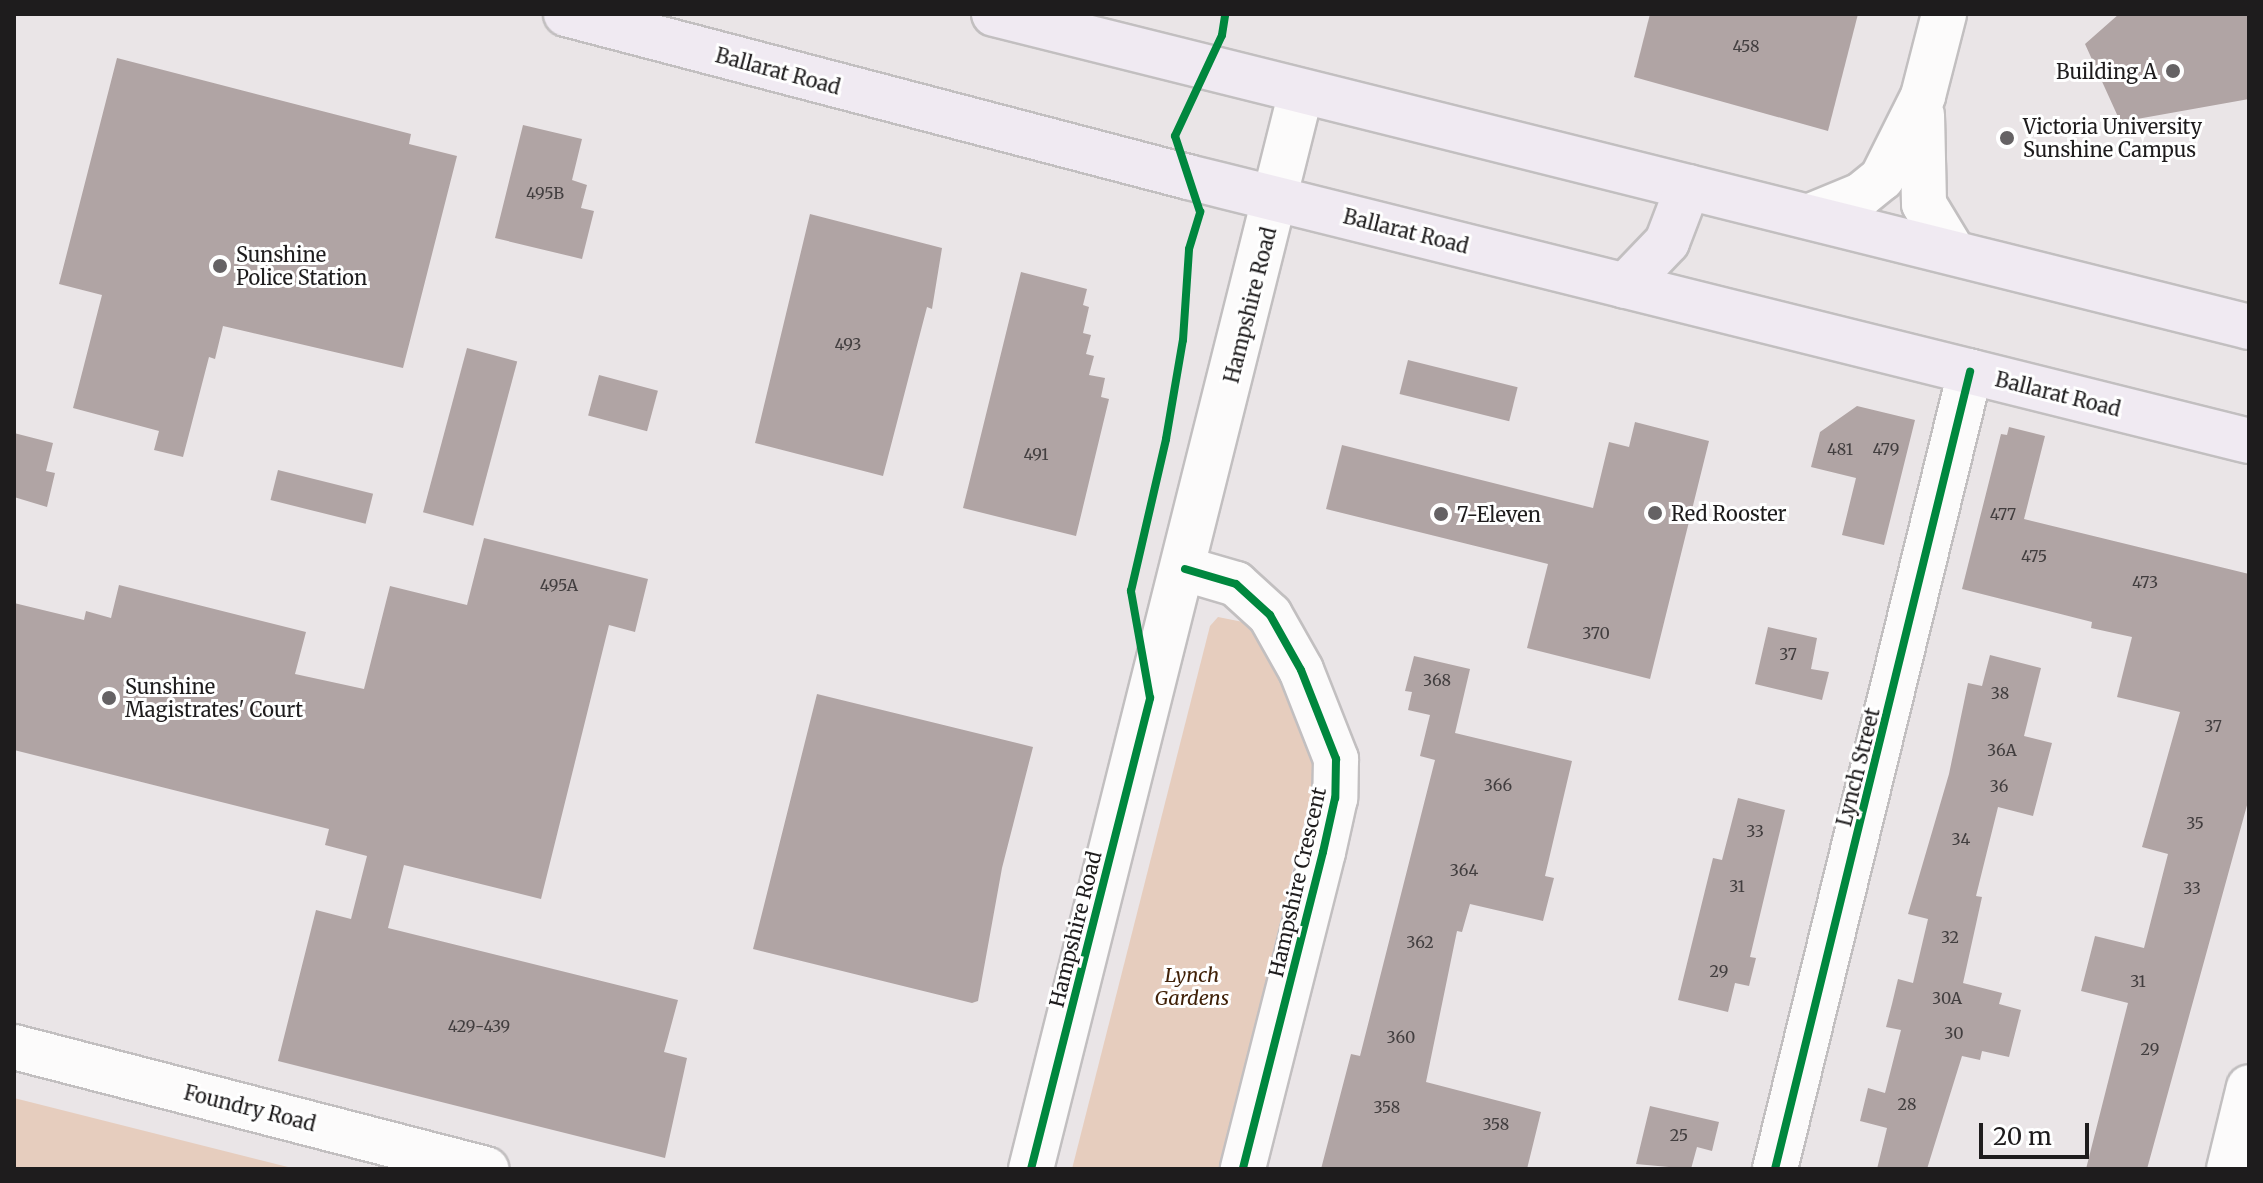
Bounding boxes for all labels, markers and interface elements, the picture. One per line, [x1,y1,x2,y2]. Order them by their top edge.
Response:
house number: 458 [1732,36,1760,56]
street label: Ballarat Road [713,43,843,99]
place label: Building A [2056,59,2157,83]
marker: Building A [2164,62,2182,80]
place label: Victoria University Sunshine Campus [2023,114,2202,161]
marker: Victoria University Sunshine Campus [1998,129,2016,147]
house number: 495B [526,183,564,203]
street label: Ballarat Road [1341,204,1471,258]
street label: Hampshire Road [1219,225,1281,385]
place label: Sunshine Police Station [236,242,367,289]
marker: Sunshine Police Station [211,257,229,275]
house number: 493 [834,334,862,354]
street label: Ballarat Road [1993,367,2123,421]
house number: 481 [1827,439,1853,459]
house number: 479 [1873,439,1899,459]
house number: 491 [1023,444,1049,464]
place label: Red Rooster [1671,501,1787,525]
place label: 7-Eleven [1457,502,1541,526]
marker: Red Rooster [1646,504,1664,522]
house number: 477 [1990,504,2016,524]
marker: 7-Eleven [1432,505,1450,523]
house number: 475 [2021,546,2047,566]
house number: 473 [2132,572,2158,592]
house number: 495A [540,575,578,595]
house number: 370 [1582,623,1610,643]
house number: 37 [1779,644,1797,664]
house number: 368 [1423,670,1451,690]
place label: Sunshine Magistrates' Court [125,674,303,721]
house number: 38 [1991,683,2009,703]
marker: Sunshine Magistrates' Court [100,689,118,707]
street label: Lynch Street [1832,705,1884,829]
house number: 37 [2204,716,2222,736]
house number: 36A [1987,740,2017,760]
house number: 366 [1484,775,1512,795]
house number: 36 [1990,776,2008,796]
street label: Hampshire Crescent [1263,785,1331,979]
house number: 35 [2186,813,2204,833]
house number: 33 [1746,821,1764,841]
house number: 34 [1952,829,1970,849]
street label: Hampshire Road [1044,849,1106,1009]
house number: 364 [1450,860,1478,880]
house number: 31 [1729,876,1745,896]
house number: 33 [2183,878,2201,898]
house number: 32 [1941,927,1959,947]
house number: 362 [1406,932,1434,952]
house number: 29 [1710,961,1728,981]
park label: Lynch Gardens [1155,963,1229,1010]
house number: 31 [2130,971,2146,991]
house number: 30A [1932,988,1962,1008]
house number: 429-439 [448,1016,510,1036]
house number: 30 [1944,1023,1964,1043]
house number: 360 [1387,1027,1415,1047]
house number: 29 [2141,1039,2159,1059]
street label: Foundry Road [182,1080,318,1136]
house number: 28 [1898,1094,1916,1114]
house number: 358 [1374,1097,1400,1117]
scale bar [1983,1107,2093,1157]
house number: 358 [1483,1114,1509,1134]
text: 20 m [1993,1121,2052,1152]
house number: 25 [1670,1125,1688,1145]

